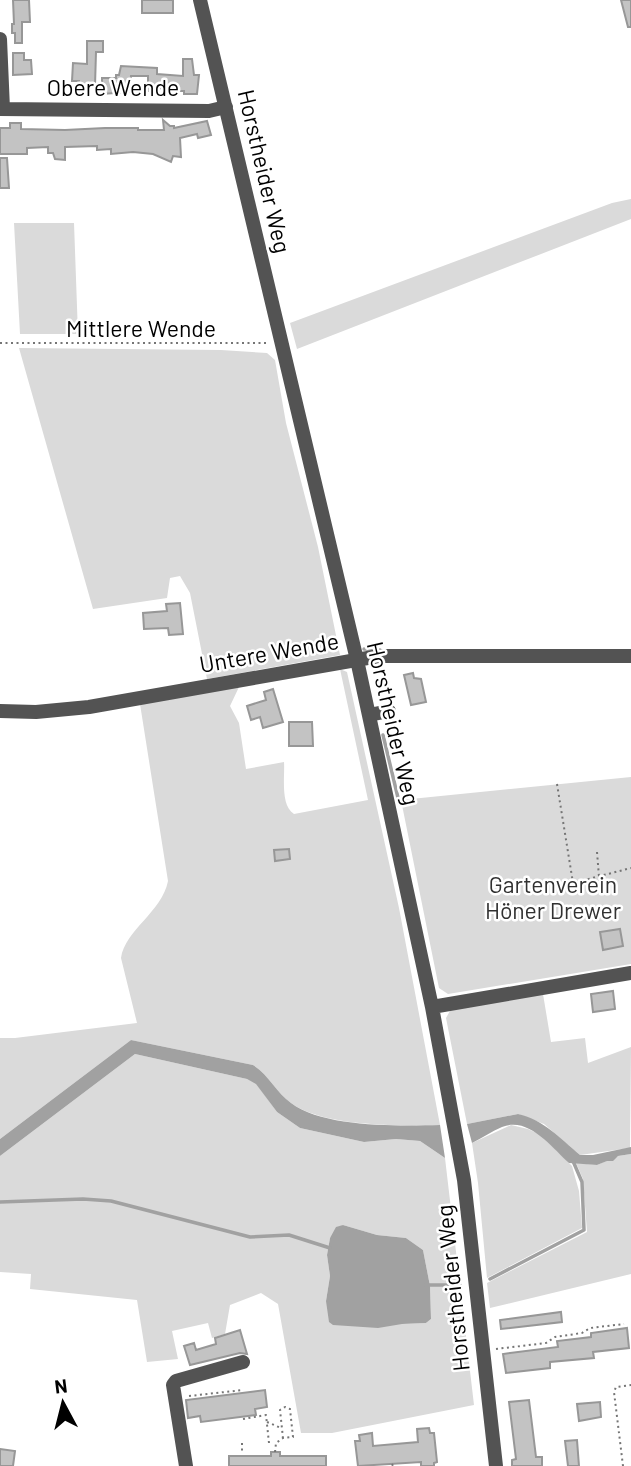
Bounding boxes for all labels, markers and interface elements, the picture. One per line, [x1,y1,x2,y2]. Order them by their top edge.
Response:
street label: Obere Wende [47,73,179,101]
street label: Horstheider Weg [233,86,297,256]
street label: Mittlere Wende [66,314,216,342]
street label: Untere Wende [197,626,341,678]
street label: Horstheider Weg [362,638,426,808]
park label: Gartenverein Höner Drewer [485,870,622,924]
street label: Horstheider Weg [429,1203,475,1373]
north arrow [28,1368,98,1438]
text: N [53,1373,69,1398]

